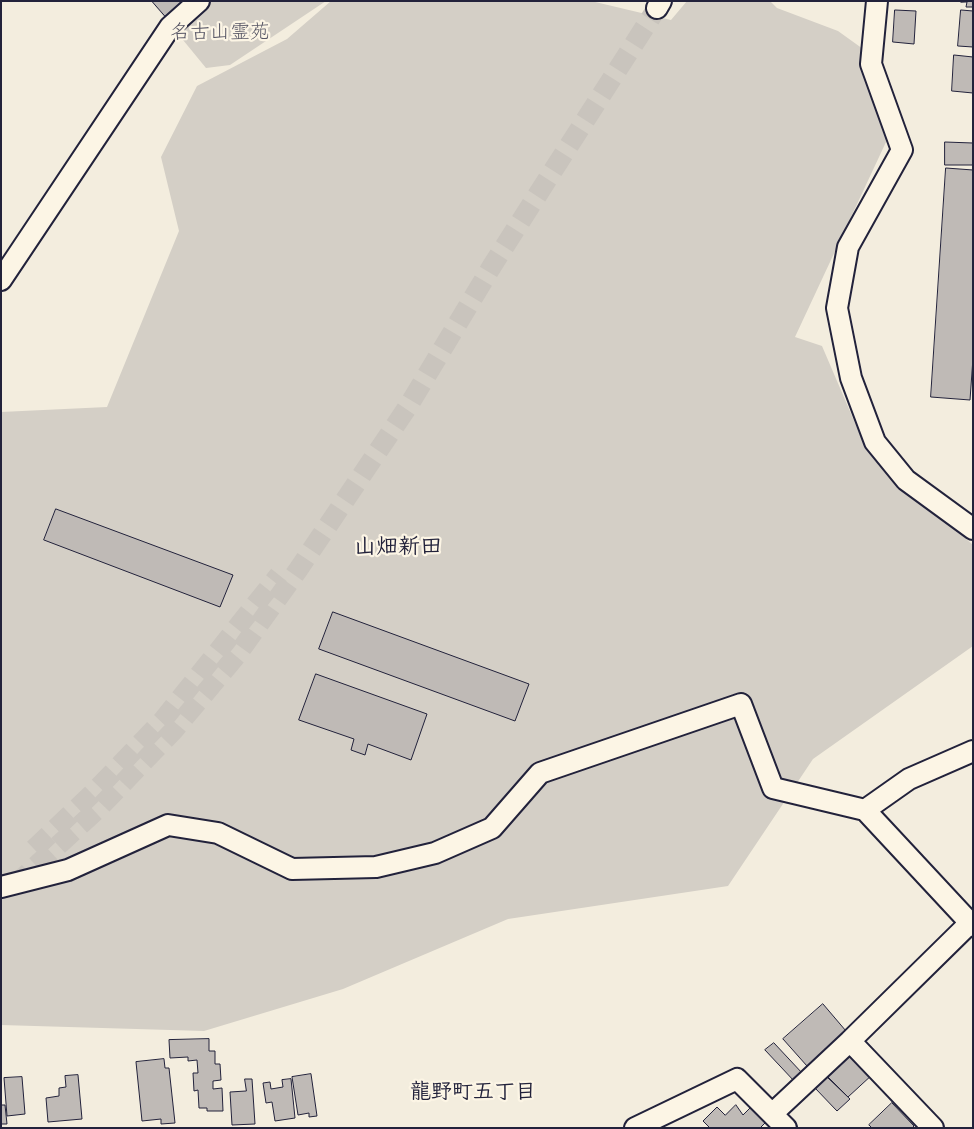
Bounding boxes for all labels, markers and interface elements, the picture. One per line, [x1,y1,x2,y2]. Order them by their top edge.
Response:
park label: 名古山霊苑 [170,21,270,45]
district label: 山畑新田 [354,534,442,560]
district label: 龍野町五丁目 [410,1079,536,1105]

